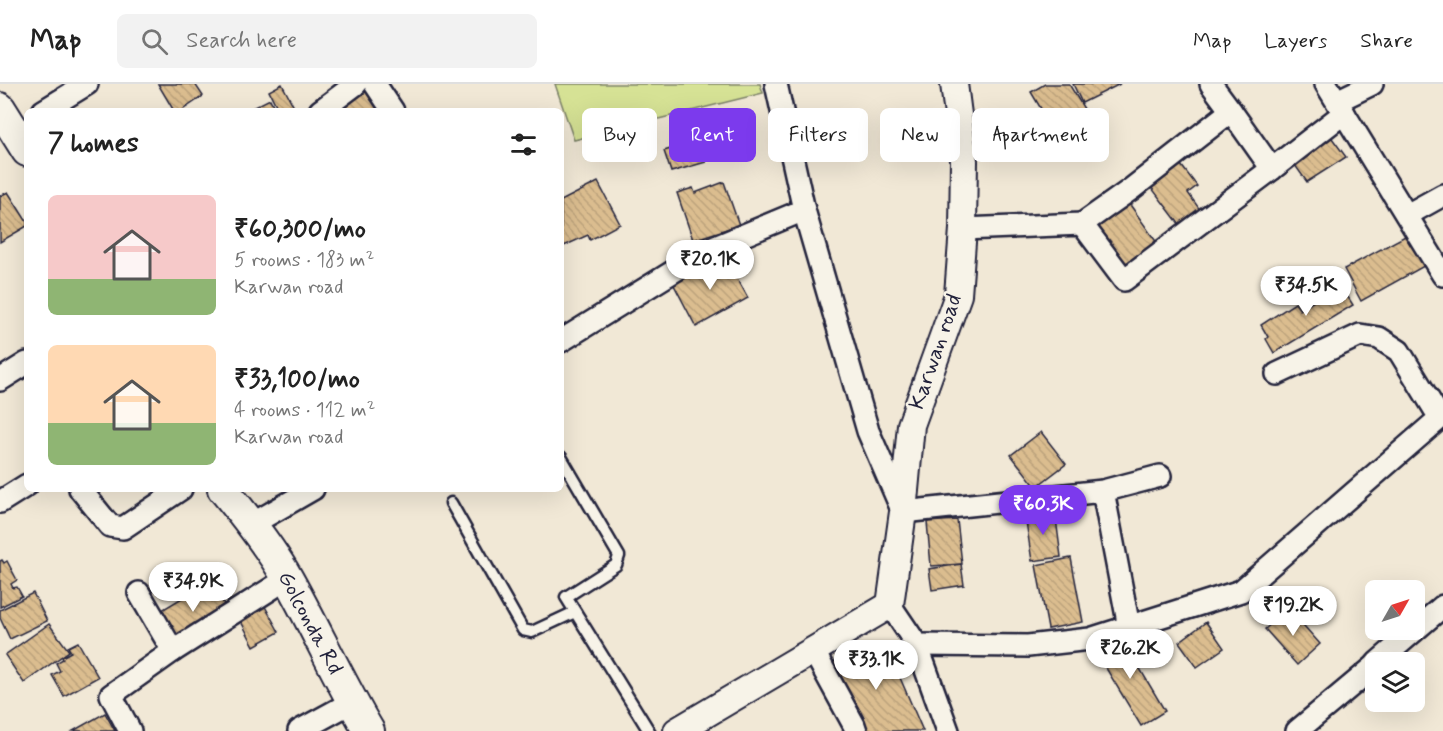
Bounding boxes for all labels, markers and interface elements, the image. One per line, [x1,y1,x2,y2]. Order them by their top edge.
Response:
search box [117,14,537,68]
text: Map [30,23,81,60]
icon: search [138,25,171,58]
text: Search here [186,27,297,55]
text: Map [1193,27,1231,55]
text: Layers [1264,27,1327,55]
text: Share [1360,27,1413,55]
chip: Buy [582,108,657,162]
chip: Rent [669,108,756,162]
chip: Filters [768,108,868,162]
chip: New [880,108,960,162]
chip: Apartment [972,108,1109,162]
text: 7 homes [48,127,139,161]
icon: filters [507,128,540,161]
text: ₹60,300/mo [234,213,366,247]
icon: home [96,219,168,291]
pin: ₹20.1K [661,240,759,291]
text: ₹20.1K [680,246,740,273]
text: 5 rooms · 183 m² [234,247,374,274]
pin: ₹34.5K [1257,266,1355,317]
text: ₹34.5K [1275,272,1337,299]
text: Karwan road [234,274,343,301]
street label: Karwan road [903,291,969,413]
text: ₹33,100/mo [234,363,360,397]
icon: home [96,369,168,441]
text: 4 rooms · 112 m² [234,397,375,424]
text: Karwan road [234,424,343,451]
pin: ₹60.3K [994,485,1092,536]
text: ₹60.3K [1013,491,1073,518]
pin: ₹34.9K [144,562,242,613]
street label: Golconda Rd [271,566,349,680]
text: ₹34.9K [163,568,223,595]
north arrow [1365,580,1425,640]
map controls [1365,580,1425,712]
pin: ₹19.2K [1244,586,1342,637]
text: ₹19.2K [1263,592,1323,619]
pin: ₹26.2K [1081,629,1179,680]
text: ₹26.2K [1100,635,1160,662]
pin: ₹33.1K [827,640,925,691]
text: ₹33.1K [848,646,904,673]
button: layers [1365,652,1425,712]

